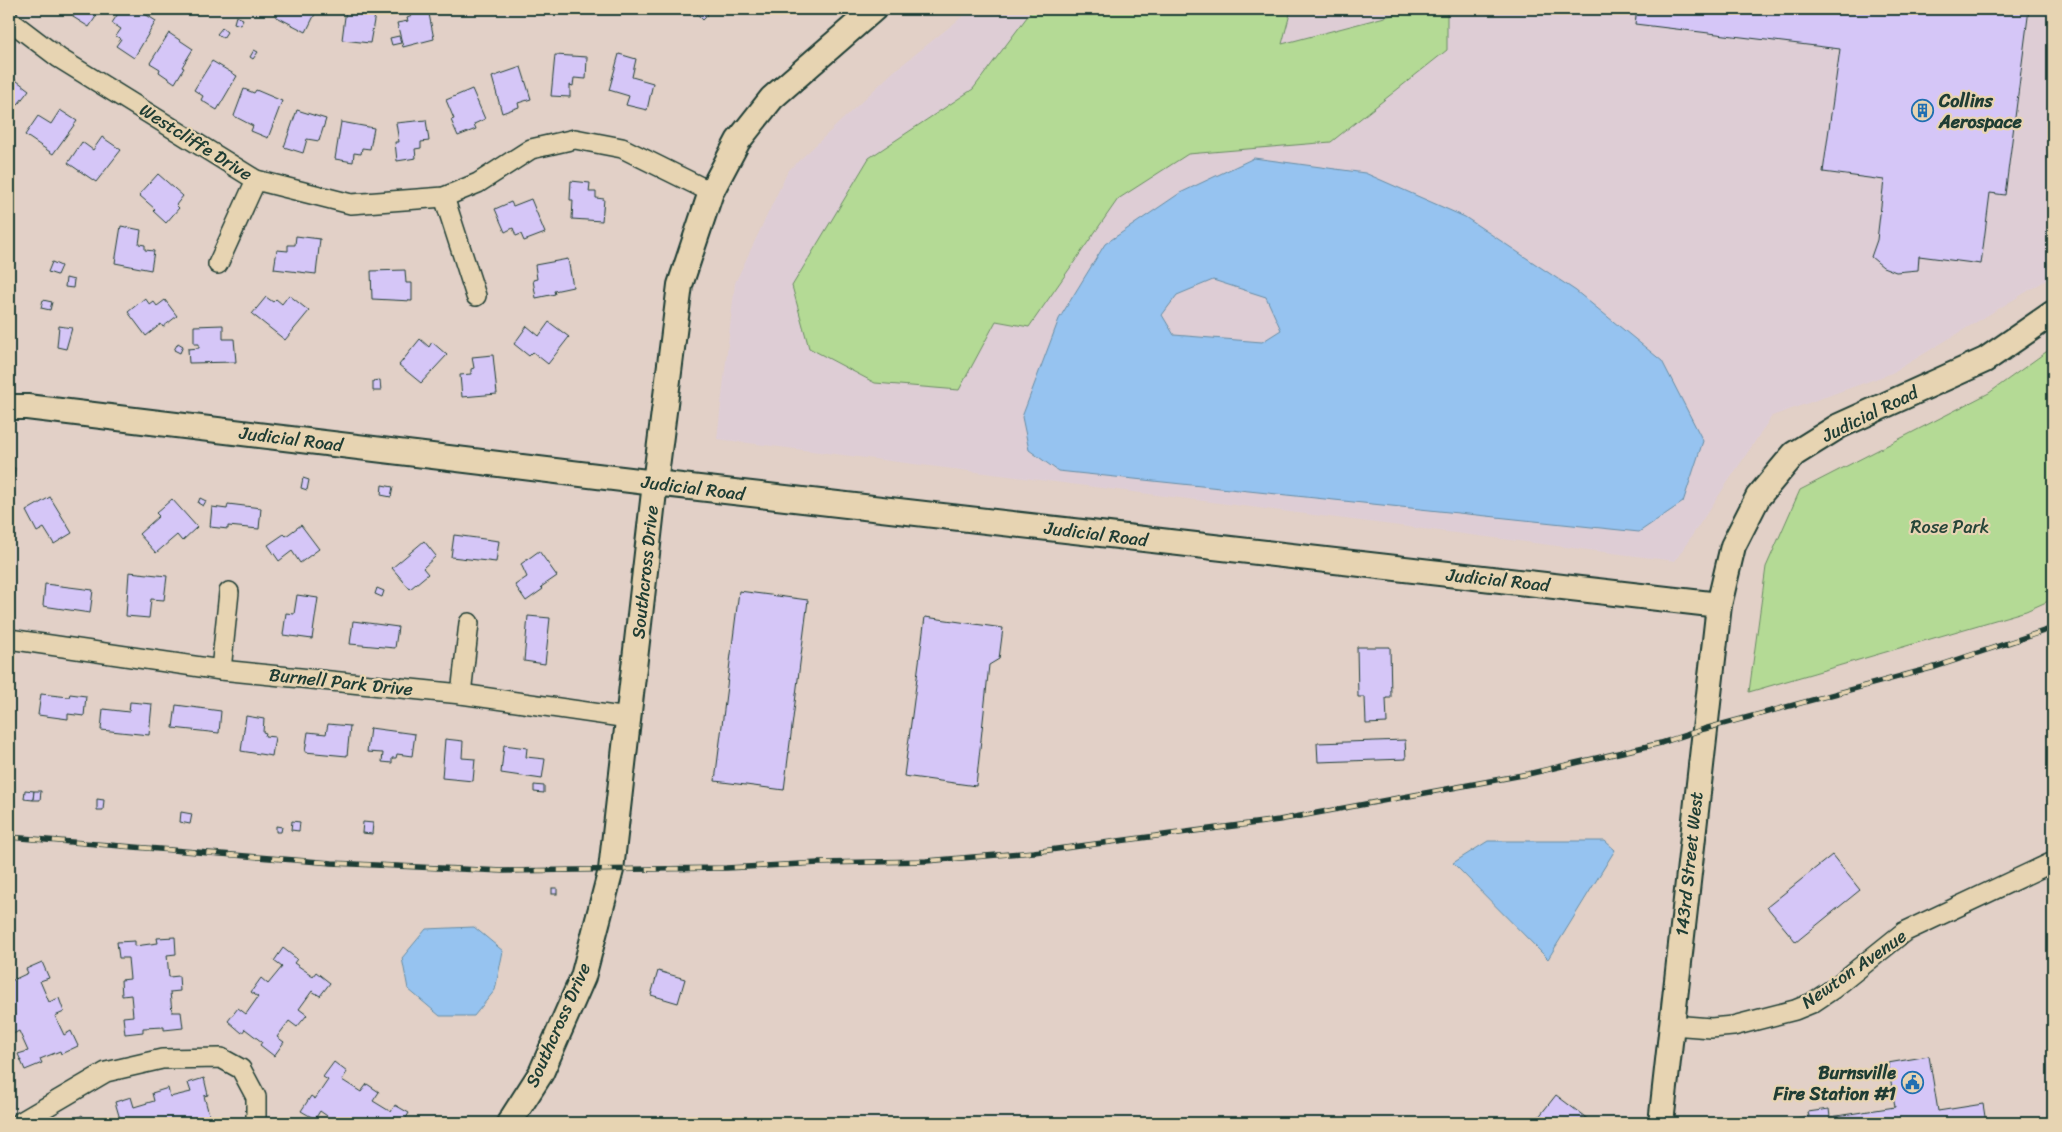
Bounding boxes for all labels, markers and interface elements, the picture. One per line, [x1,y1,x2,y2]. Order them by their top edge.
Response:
place label: Collins Aerospace [1938,85,2022,138]
street label: Westcliffe Drive [133,94,259,190]
building icon: Collins Aerospace [1911,99,1935,123]
street label: Judicial Road [1815,376,1925,452]
street label: Judicial Road [236,417,346,461]
street label: Judicial Road [638,466,748,510]
street label: Southcross Drive [622,504,668,640]
park label: Rose Park [1911,511,1989,543]
street label: Judicial Road [1041,512,1151,556]
street label: Judicial Road [1444,559,1553,602]
street label: Burnell Park Drive [267,659,415,705]
street label: 143rd Street West [1665,790,1713,938]
street label: Newton Avenue [1794,921,1914,1017]
street label: Southcross Drive [516,957,600,1093]
place label: Burnsville Fire Station #1 [1773,1057,1896,1110]
public building icon: Burnsville Fire Station #1 [1900,1071,1924,1095]

